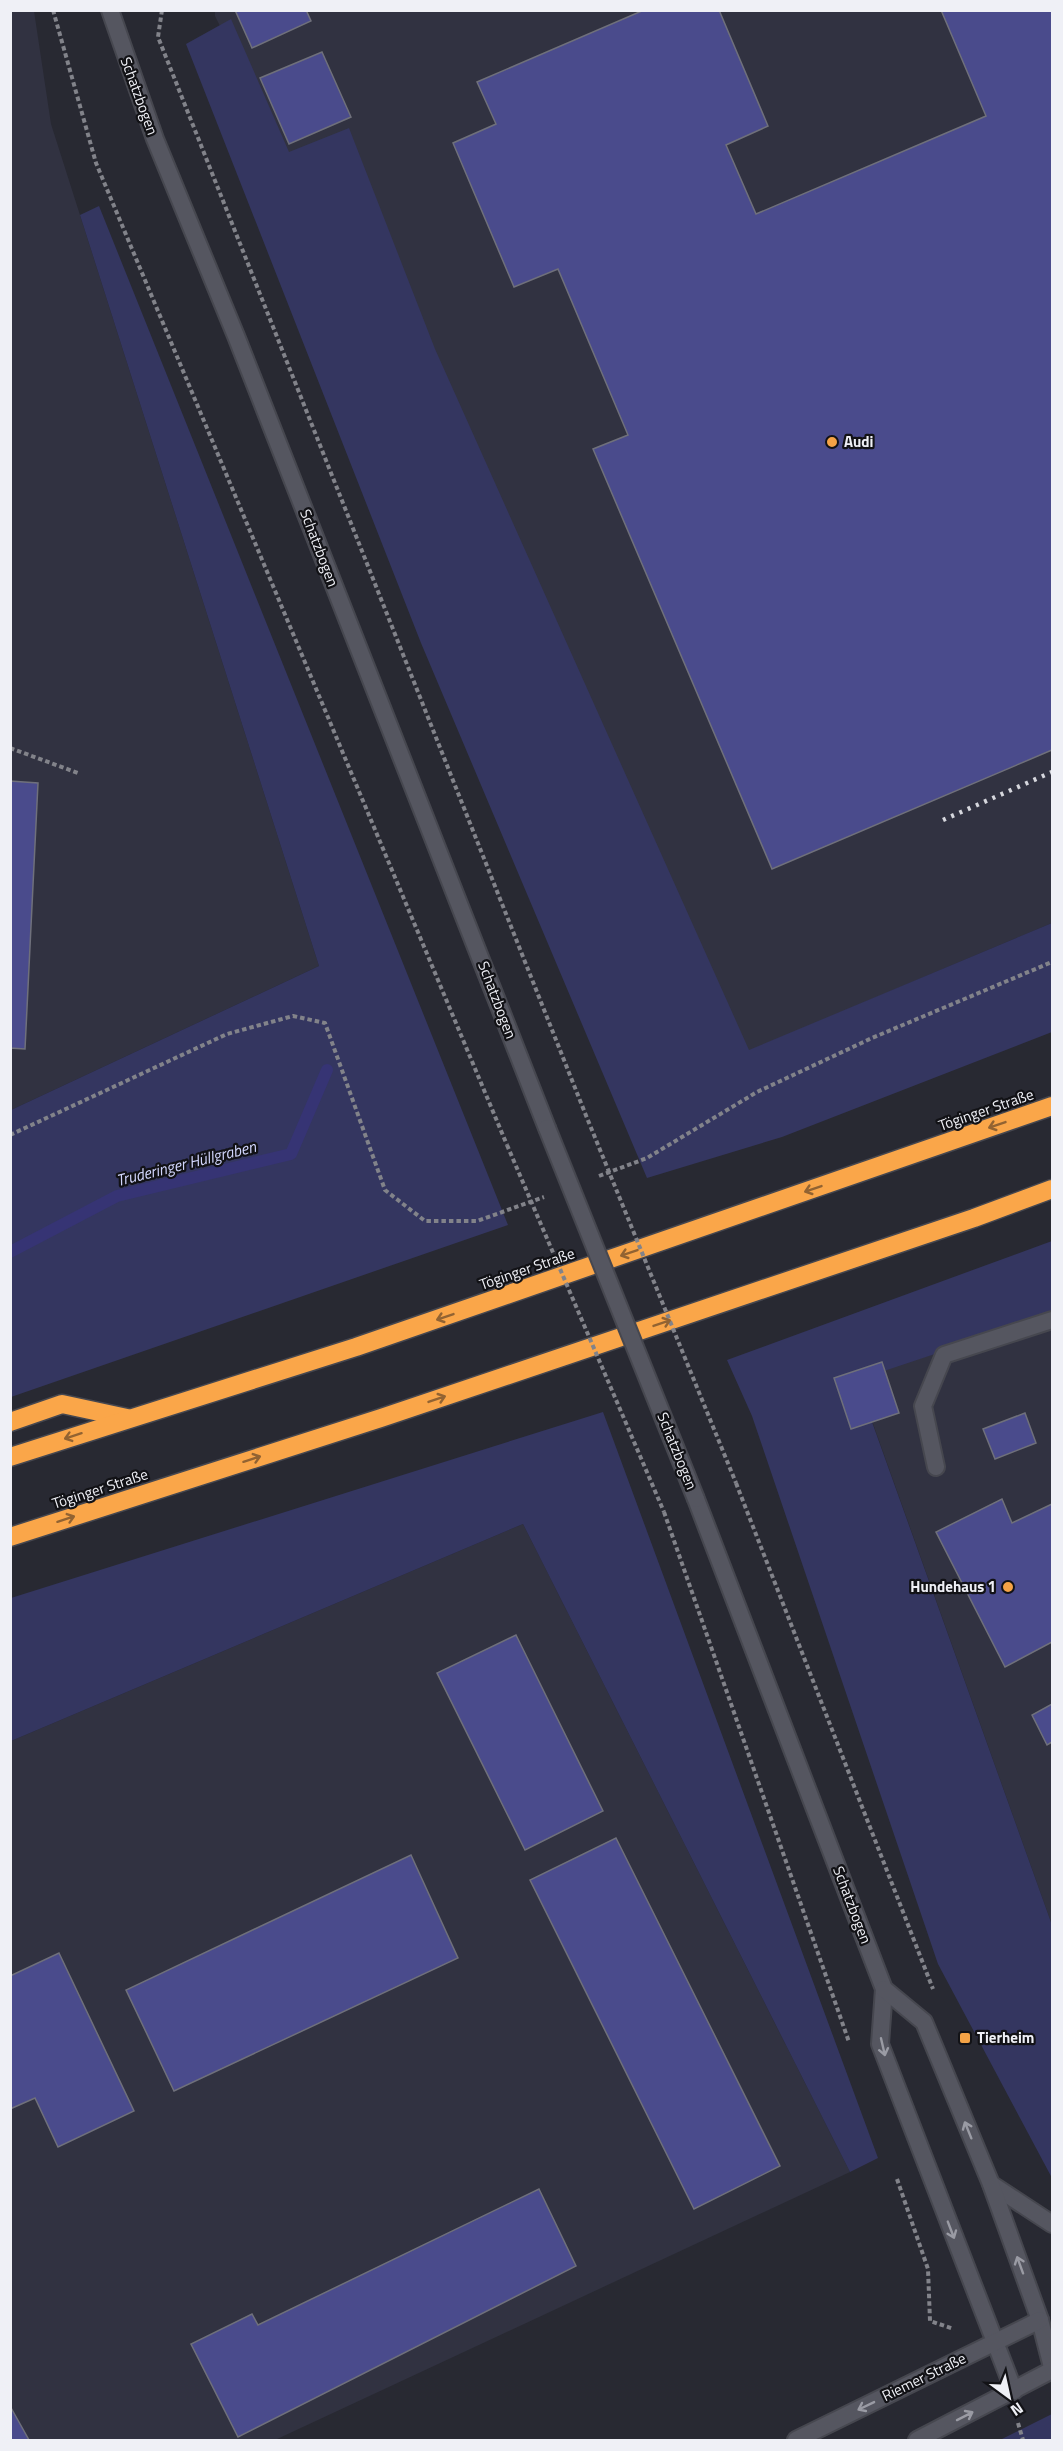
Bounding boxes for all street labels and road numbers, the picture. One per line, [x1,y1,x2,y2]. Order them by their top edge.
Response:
street label: Schatzbogen [115,54,164,138]
street label: Schatzbogen [294,506,345,590]
street label: Schatzbogen [472,958,523,1042]
street label: Töginger Straße [935,1082,1037,1137]
street label: Töginger Straße [476,1241,578,1296]
street label: Schatzbogen [652,1409,703,1493]
street label: Töginger Straße [49,1462,151,1515]
street label: Schatzbogen [827,1863,878,1947]
street label: Riemer Straße [878,2346,970,2407]

